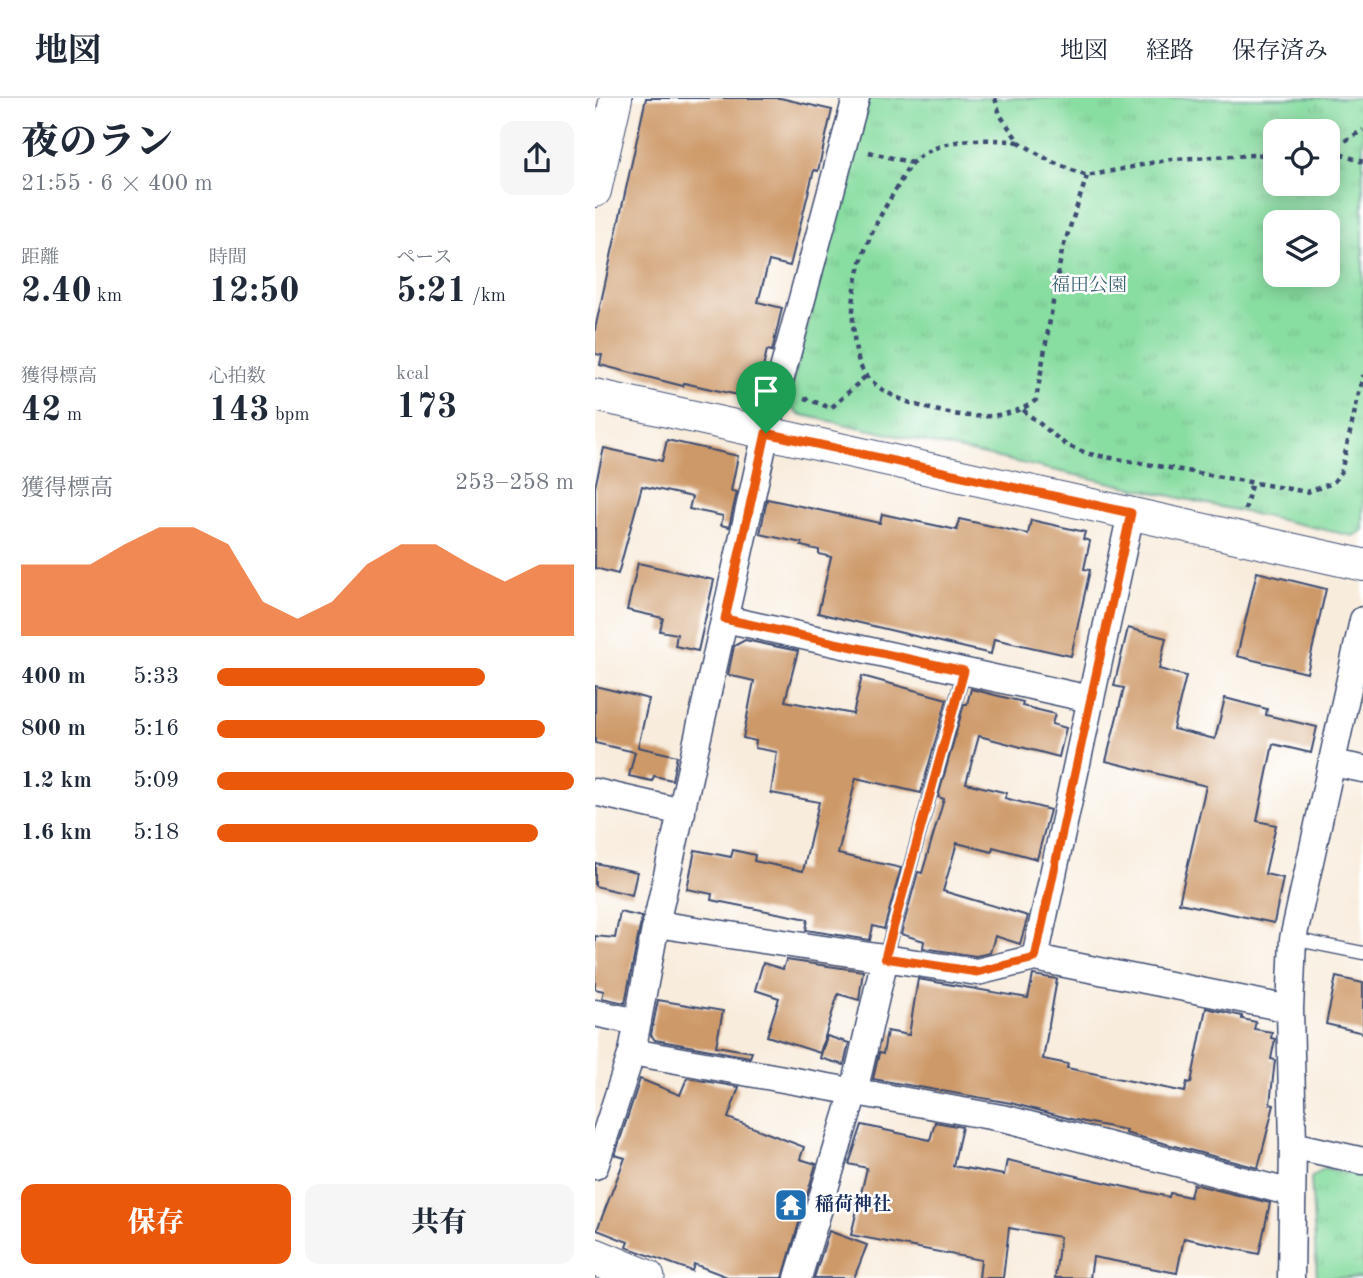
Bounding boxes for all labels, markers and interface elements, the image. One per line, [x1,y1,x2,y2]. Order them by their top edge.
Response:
text: 地図 [35,36,101,69]
text: 地図 [1060,40,1108,64]
text: 経路 [1146,40,1194,64]
text: 保存済み [1232,40,1328,64]
map controls [1263,119,1340,287]
button: locate [1263,119,1340,196]
button: share [500,121,574,195]
text: 夜のラン [21,125,173,163]
text: 21:55 · 6 × 400 m [21,172,213,195]
button: layers [1263,210,1340,287]
text: 距離 [21,249,59,268]
text: 時間 [209,249,247,268]
text: ペース [396,249,452,268]
text: 2.40 [21,274,92,309]
text: 12:50 [209,274,300,309]
text: 5:21 [396,274,467,309]
park label: 福田公園 [1051,275,1127,296]
text: km [92,287,122,306]
text: /km [467,287,506,306]
pin [736,361,796,433]
text: kcal [396,365,429,384]
text: 獲得標高 [21,368,97,387]
text: 心拍数 [209,368,266,387]
icon: arrive [747,372,785,410]
text: 173 [396,390,457,425]
text: 42 [21,393,62,428]
text: 143 [209,393,270,428]
text: m [62,406,82,425]
text: bpm [270,406,310,425]
text: 253–258 m [455,471,574,494]
text: 獲得標高 [21,477,113,500]
text: 400 m [21,665,86,688]
text: 5:33 [133,665,179,688]
text: 800 m [21,717,86,740]
text: 5:16 [133,717,179,740]
text: 1.2 km [21,769,92,792]
text: 5:09 [133,769,179,792]
text: 1.6 km [21,821,92,844]
text: 5:18 [133,821,179,844]
button: 保存 [21,1184,291,1264]
button: 共有 [305,1184,574,1264]
temple icon: 稲荷神社 [772,1186,810,1224]
place label: 稲荷神社 [815,1193,891,1215]

